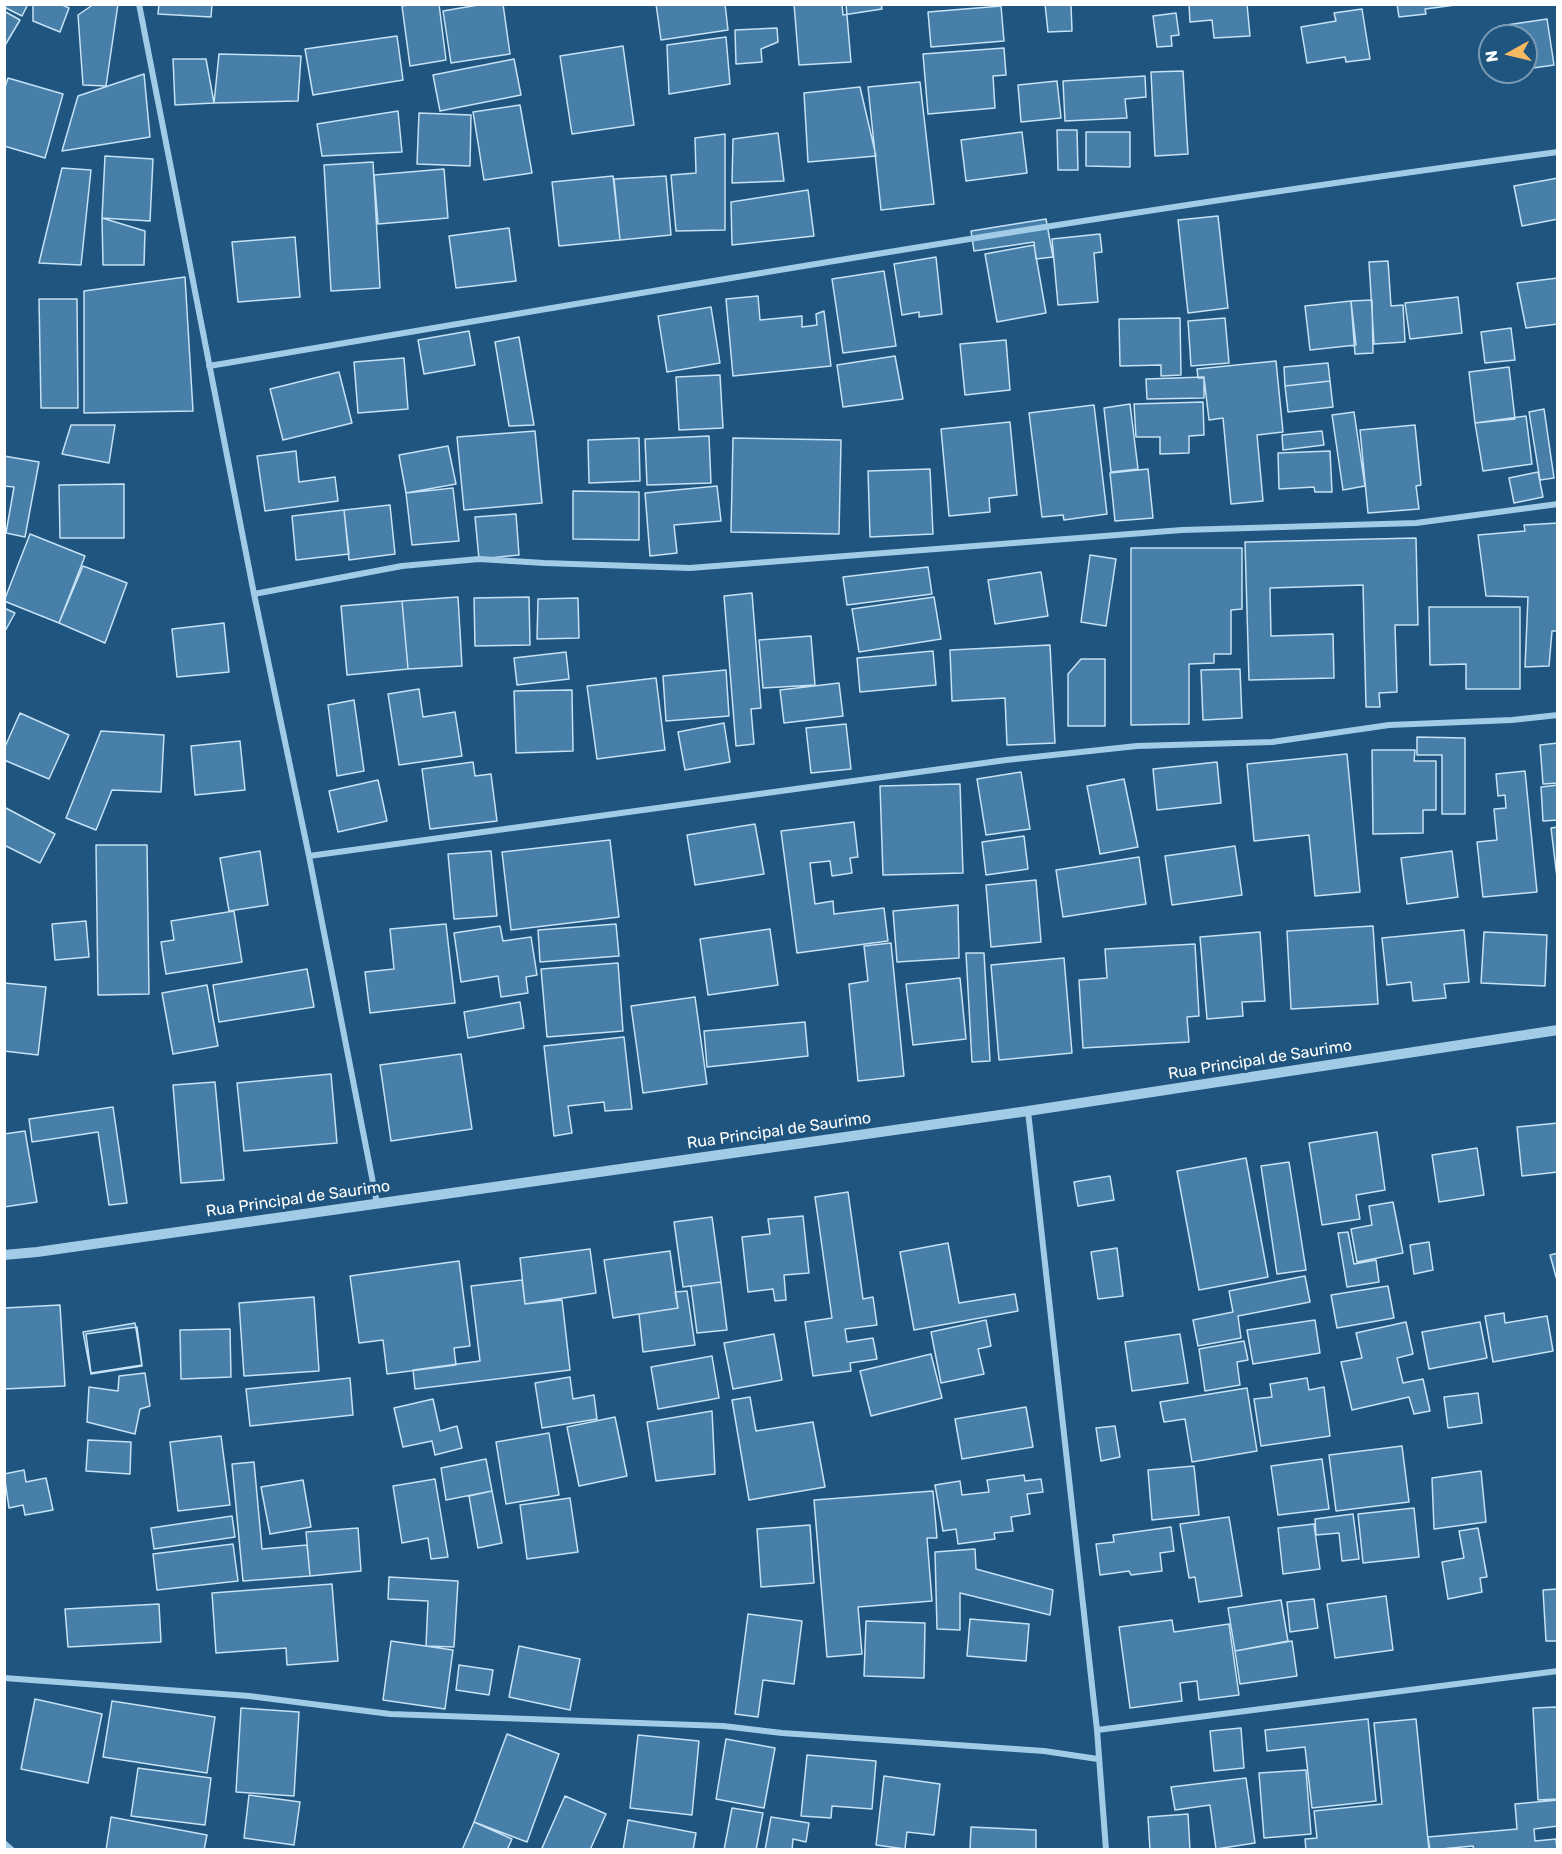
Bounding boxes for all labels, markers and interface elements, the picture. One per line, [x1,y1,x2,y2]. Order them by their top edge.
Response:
north arrow [1478,24,1538,84]
text: N [1481,49,1502,63]
street label: Rua Principal de Saurimo [1167,1036,1353,1084]
street label: Rua Principal de Saurimo [686,1109,872,1153]
street label: Rua Principal de Saurimo [205,1177,391,1221]

